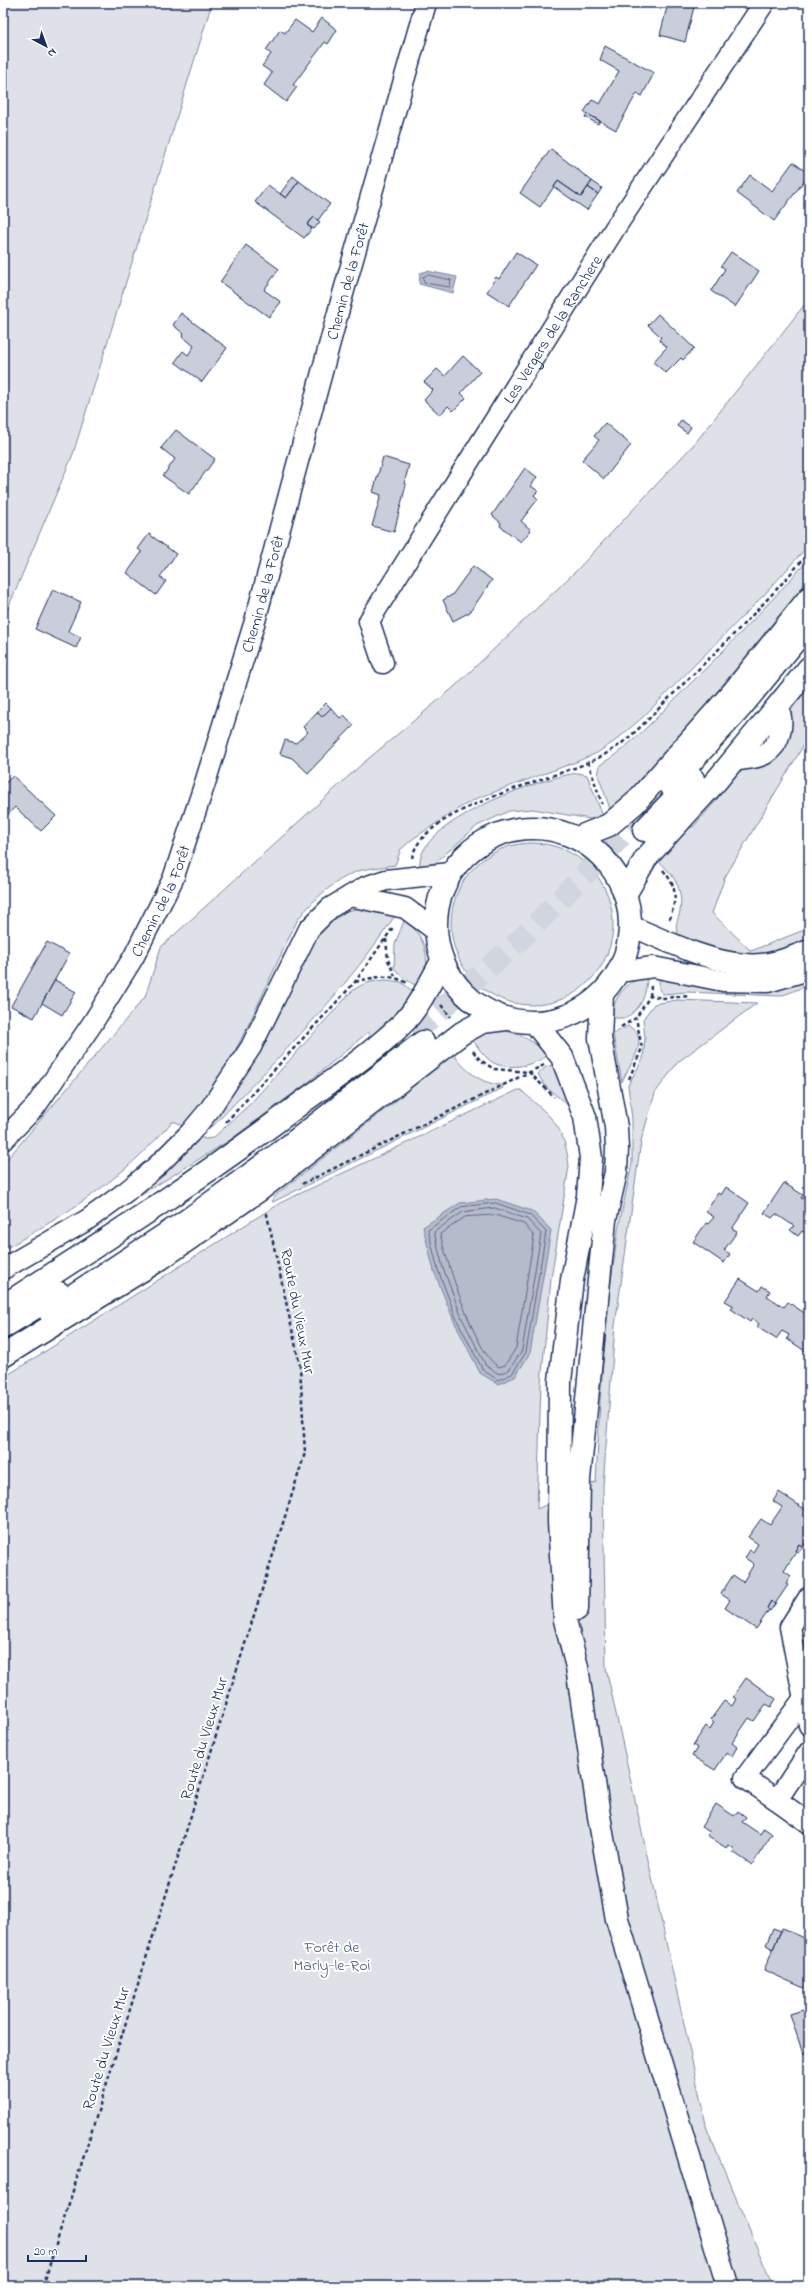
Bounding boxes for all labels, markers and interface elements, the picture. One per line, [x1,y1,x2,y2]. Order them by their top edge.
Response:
north arrow [26,26,66,66]
text: N [44,44,60,61]
street label: Chemin de la Forêt [321,219,377,343]
street label: Les Vergers de la Ranchere [498,250,610,409]
street label: Chemin de la Forêt [236,532,292,656]
street label: Chemin de la Forêt [125,841,198,962]
street label: Route du Vieux Mur [273,1247,321,1376]
street label: Route du Vieux Mur [175,1674,235,1803]
park label: Forêt de Marly-le-Roi [294,1936,371,1978]
street label: Route du Vieux Mur [77,1984,137,2113]
scale bar [28,2237,86,2263]
text: 20 m [34,2243,57,2261]

